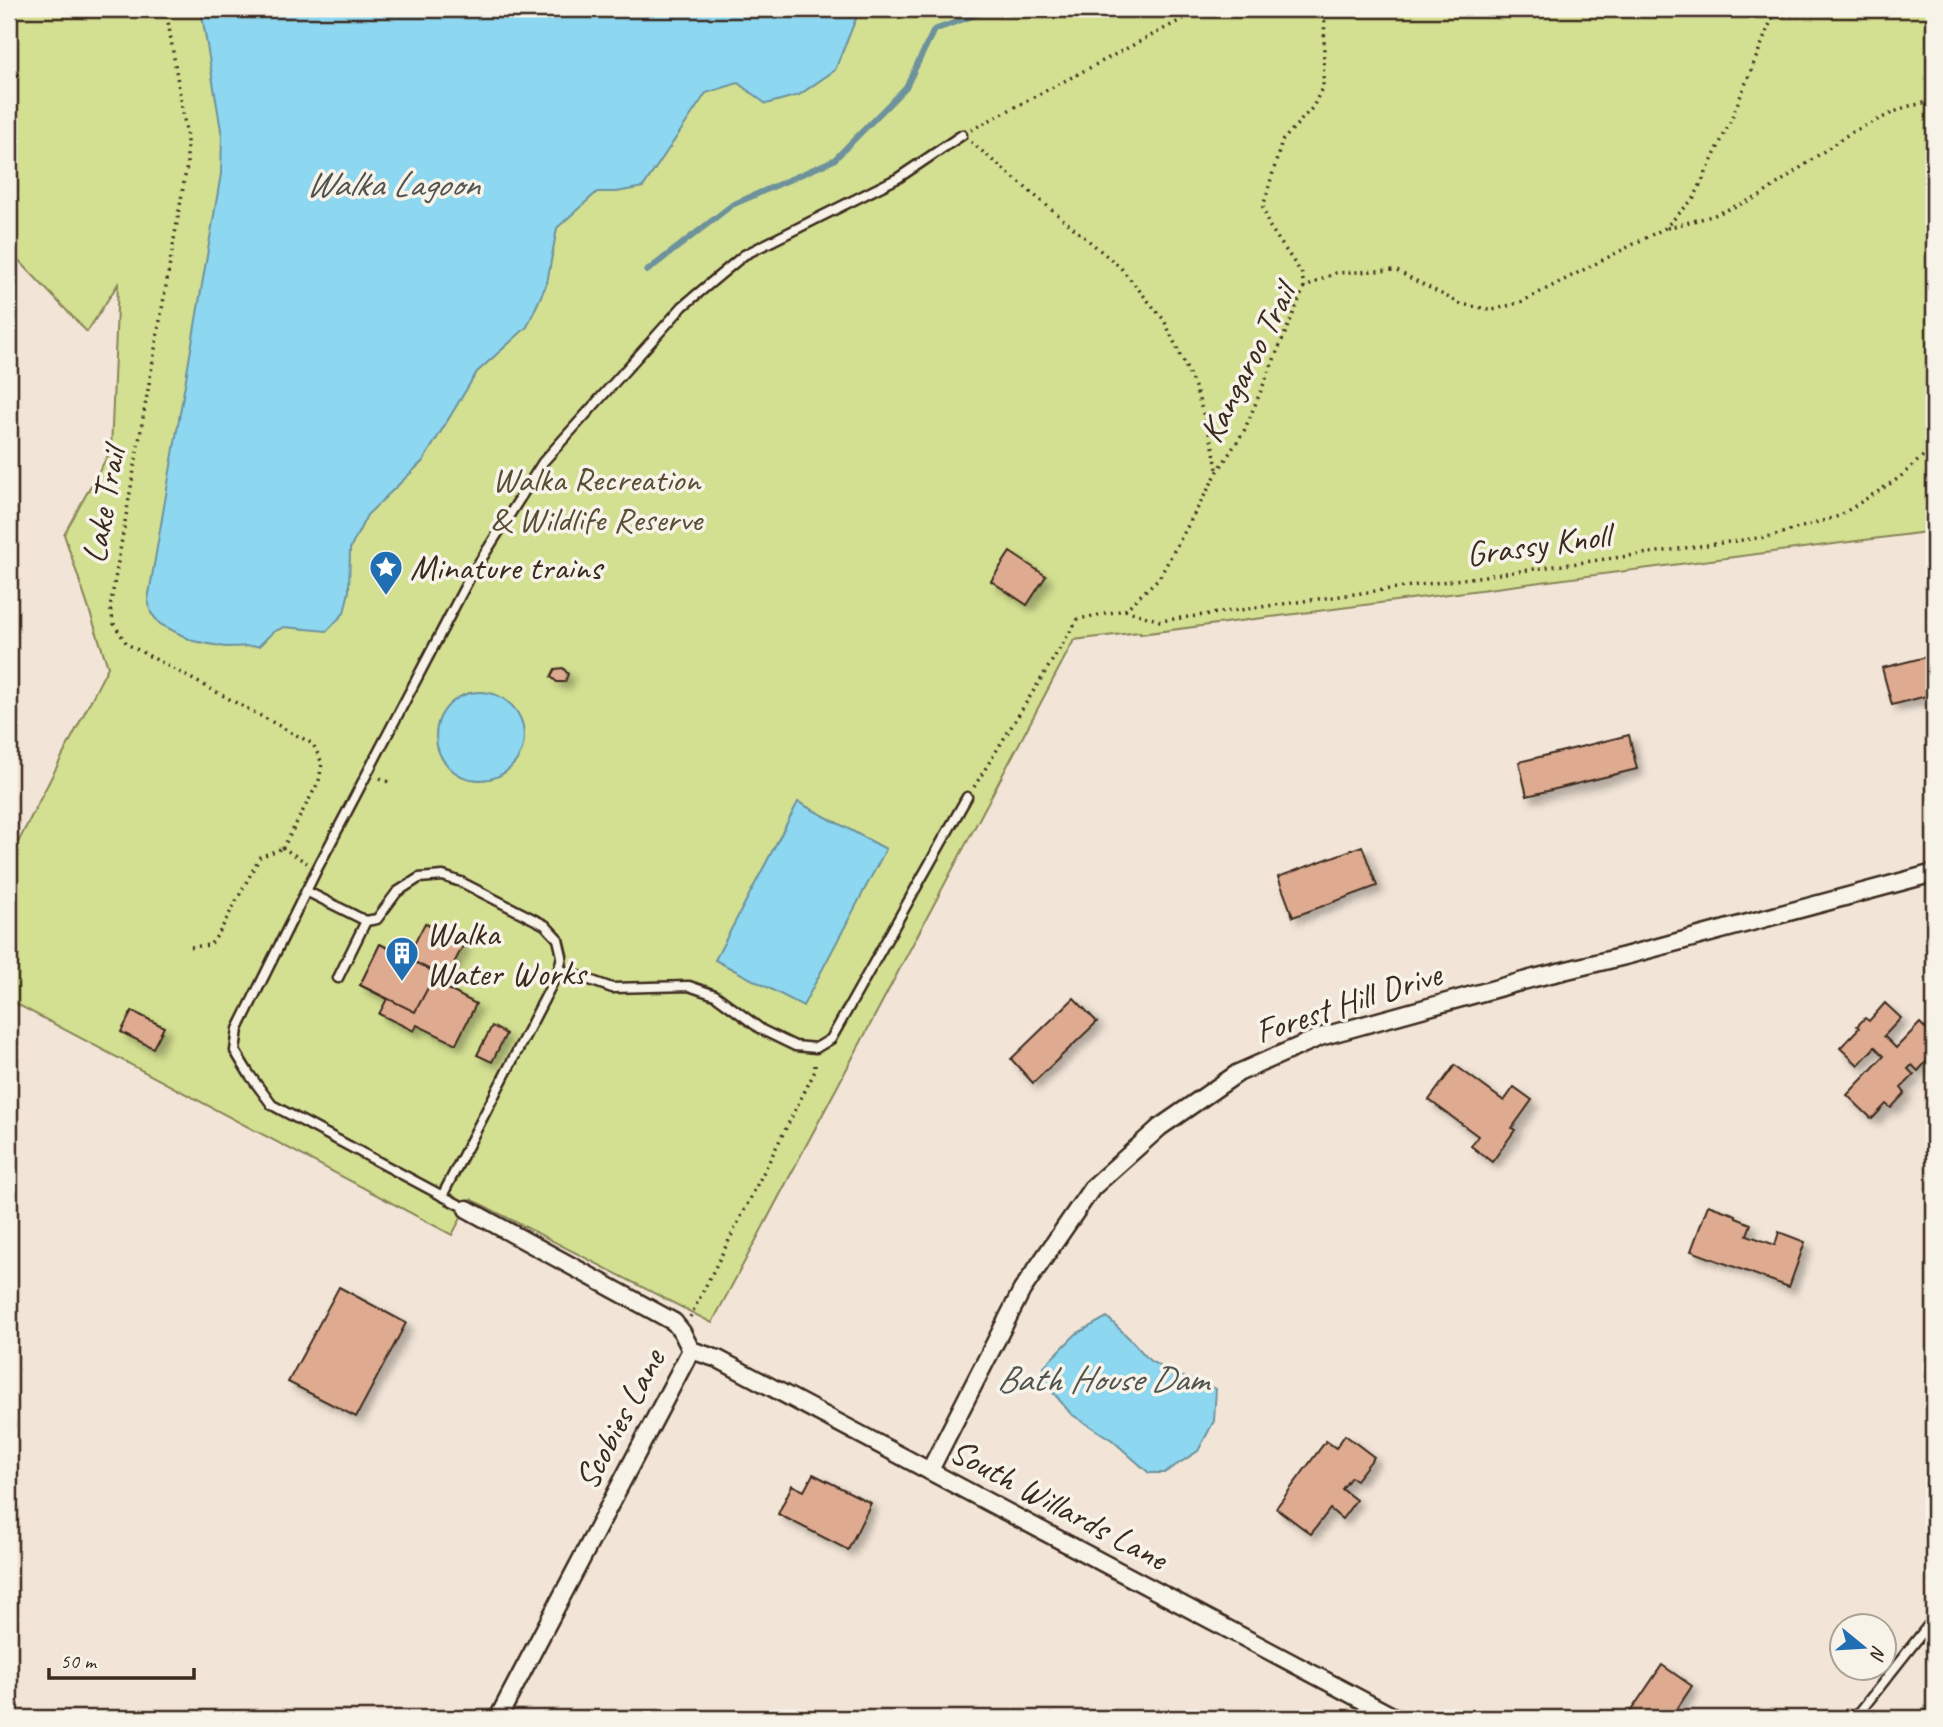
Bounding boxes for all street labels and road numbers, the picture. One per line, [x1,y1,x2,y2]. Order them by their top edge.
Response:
street label: Kangaroo Trail [1188,271,1309,450]
street label: Lake Trail [71,438,137,566]
street label: Grassy Knoll [1463,511,1619,577]
street label: Forest Hill Drive [1250,950,1449,1054]
street label: Scobies Lane [564,1339,676,1497]
street label: South Willards Lane [942,1428,1177,1582]

